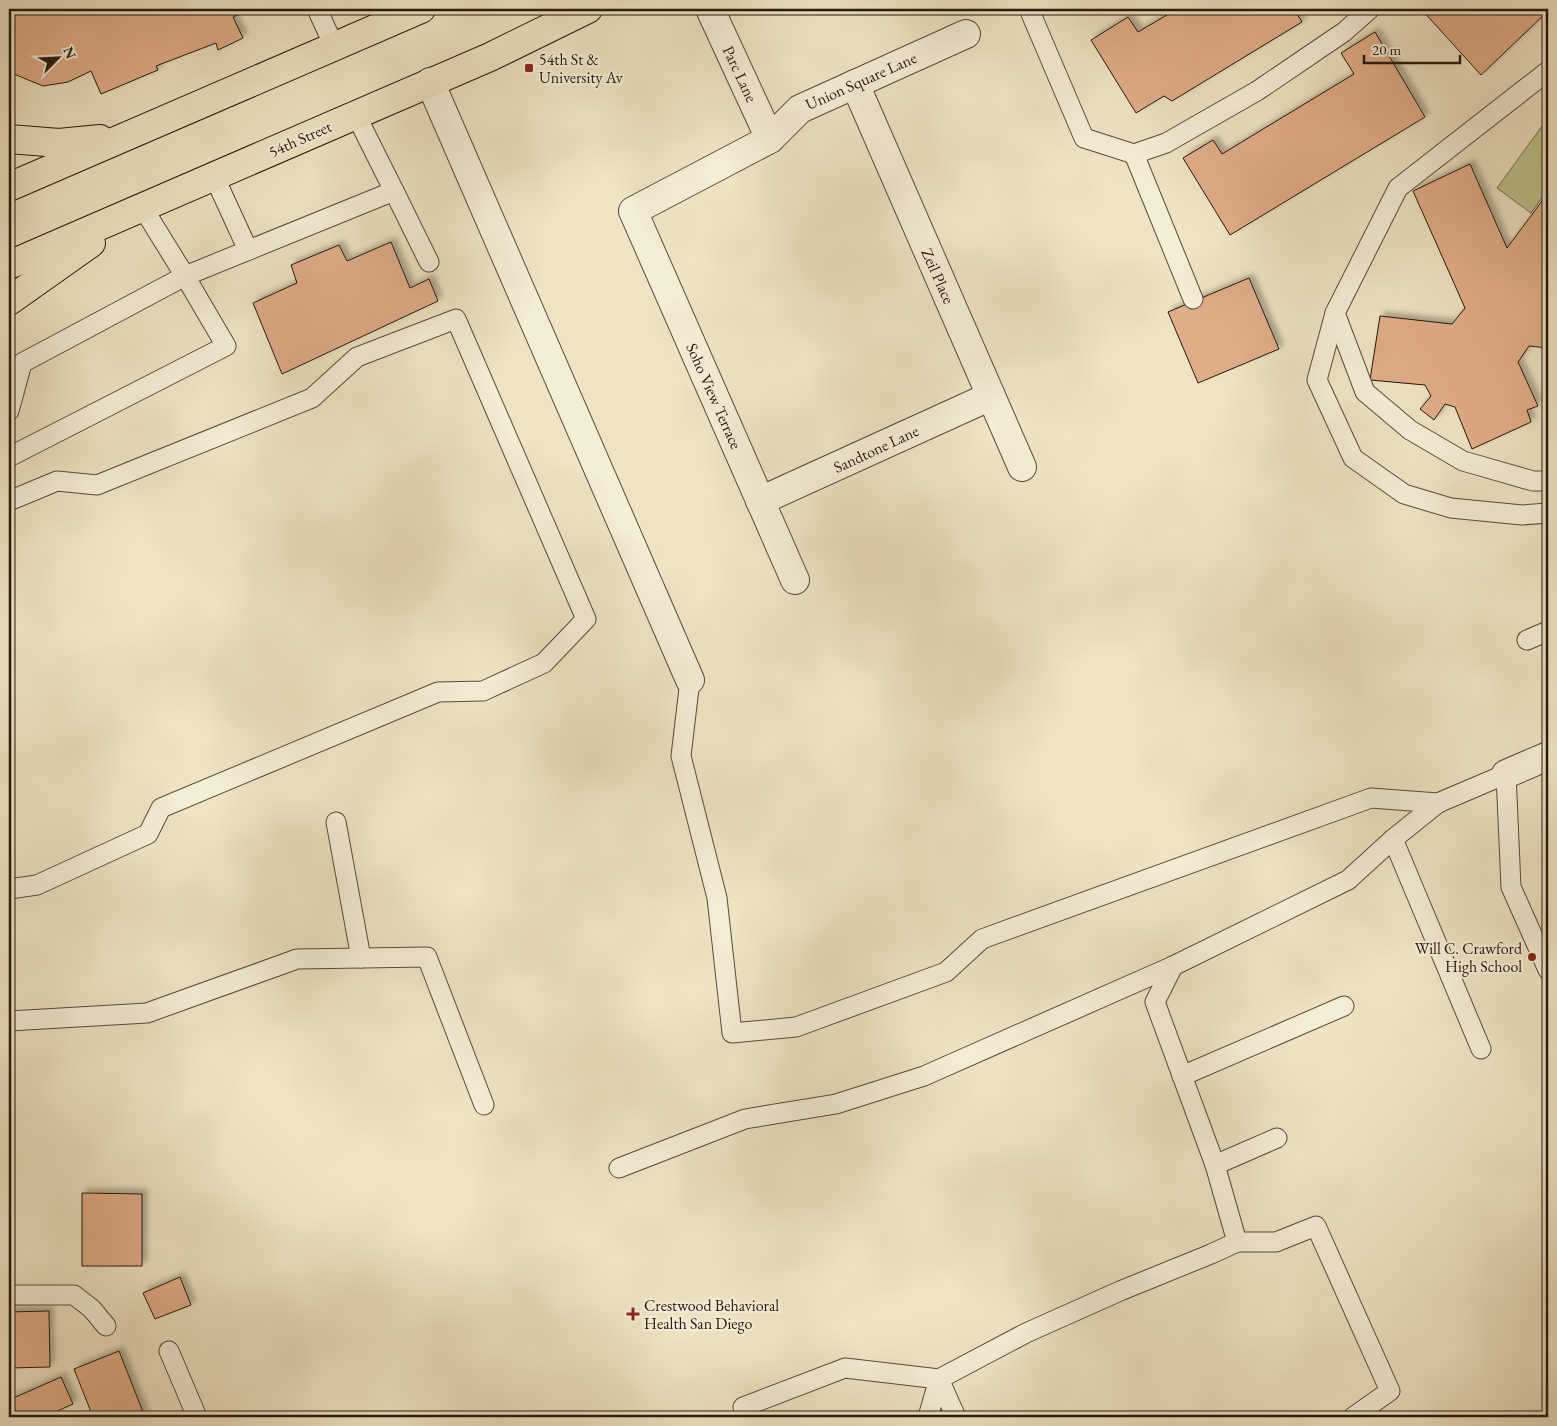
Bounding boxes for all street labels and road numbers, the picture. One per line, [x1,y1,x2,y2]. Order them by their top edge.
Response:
street label: Parc Lane [718,42,762,106]
street label: Union Square Lane [802,47,920,115]
street label: 54th Street [265,116,335,162]
street label: Zeil Place [917,245,959,307]
street label: Soho View Terrace [681,340,747,452]
street label: Sandtone Lane [830,420,922,478]

